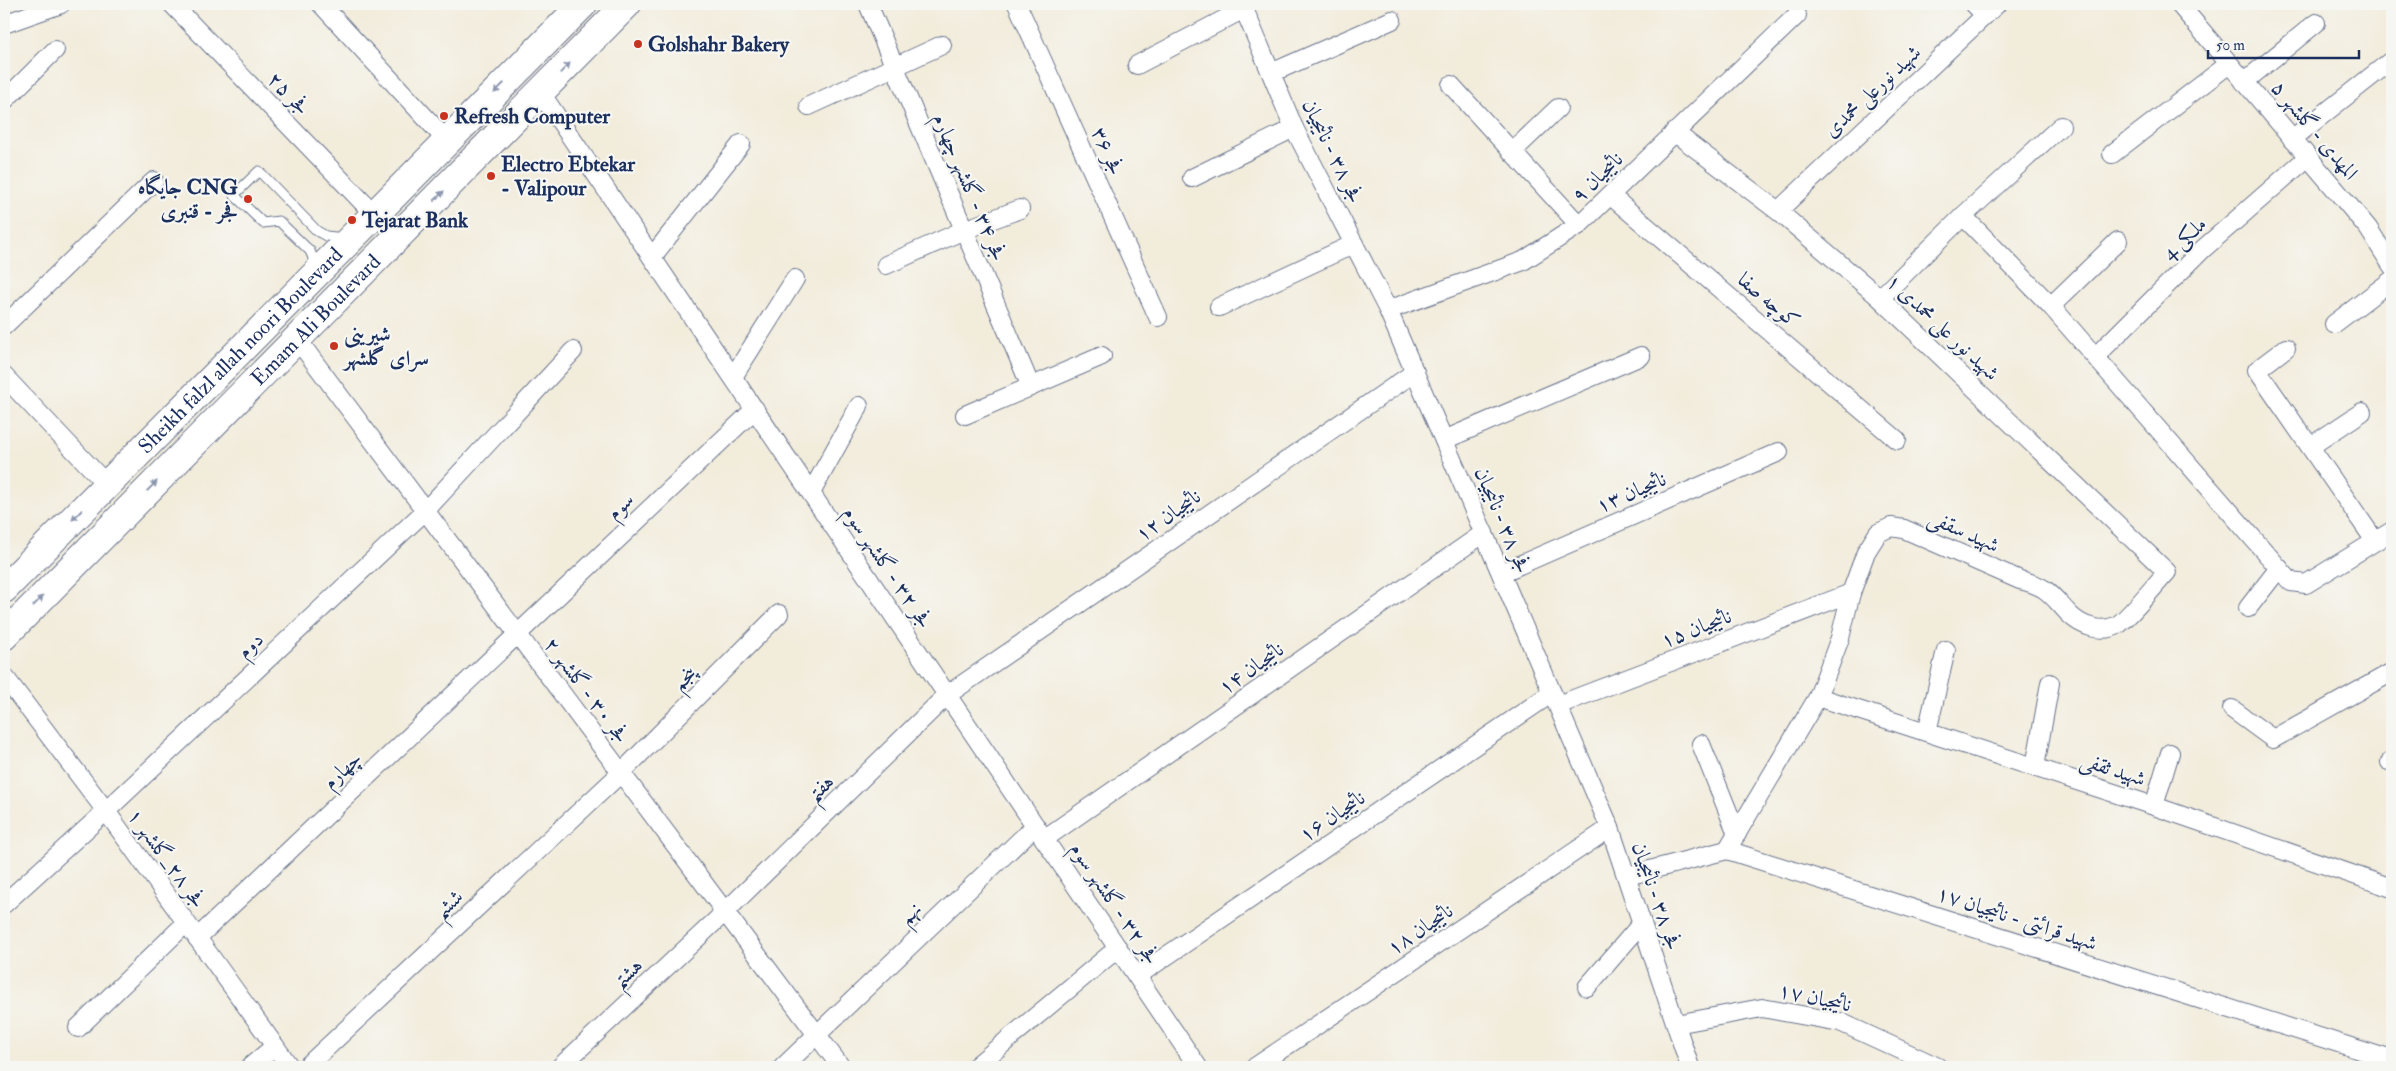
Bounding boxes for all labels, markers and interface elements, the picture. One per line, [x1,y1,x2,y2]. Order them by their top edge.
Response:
scale bar [2208,28,2360,60]
place label: Golshahr Bakery [648,31,790,58]
text: 50 m [2216,36,2245,55]
marker: Golshahr Bakery [632,38,644,50]
street label: شهید نورعلی محمدی [1818,39,1928,145]
one-way arrow [559,62,571,74]
street label: فجر ۲۵ [262,66,316,121]
street label: المهدی - گلشهر ۵ [2265,75,2364,186]
one-way arrow [493,82,505,94]
street label: فجر ۳۸ - نائیجیان [1296,95,1369,208]
place label: Refresh Computer [454,103,611,130]
street label: فجر ۳۴ - گلشهر چهارم [923,109,1013,267]
marker: Refresh Computer [438,110,450,122]
street label: فجر ۳۶ [1085,123,1130,180]
street label: نائیجیان ۹ [1566,146,1629,209]
place label: Electro Ebtekar - Valipour [501,151,636,202]
marker: Electro Ebtekar - Valipour [485,170,497,182]
place label: جایگاه CNG فجر - قنبری [138,173,238,225]
one-way arrow [433,190,445,202]
marker: جایگاه CNG فجر - قنبری [242,193,254,205]
place label: Tejarat Bank [361,207,469,234]
street label: ملکی 4 [2156,211,2213,266]
marker: Tejarat Bank [346,214,358,226]
street label: Sheikh falzl allah noori Boulevard [133,241,349,460]
street label: Emam Ali Boulevard [245,248,387,392]
street label: کوچه صفا [1732,266,1806,334]
street label: شهید نور علی محمدی ۱ [1879,268,2005,388]
place label: شیرینی سرای گلشهر [342,321,429,372]
marker: شیرینی سرای گلشهر [328,340,340,352]
street label: فجر ۳۸ - نائیجیان [1468,463,1537,577]
street label: نائیجیان ۱۳ [1592,466,1671,519]
one-way arrow [146,480,158,492]
street label: نائیجیان ۱۲ [1130,483,1206,548]
street label: سوم [601,487,643,529]
street label: فجر ۳۲ - گلشهر سوم [833,501,938,636]
street label: شهید سقفی [1924,504,2004,560]
one-way arrow [71,509,83,521]
one-way arrow [32,595,44,607]
street label: نائیجیان ۱۵ [1657,603,1736,654]
street label: دوم [231,626,272,667]
street label: فجر ۳۰ - گلشهر ۲ [538,632,635,749]
street label: نائیجیان ۱۴ [1213,636,1289,701]
street label: پنجم [666,659,708,701]
street label: چهارم [317,745,371,798]
street label: شهید ثقفی [2076,746,2149,794]
street label: هفتم [800,769,845,813]
street label: نائیجیان ۱۶ [1294,785,1371,848]
street label: فجر ۲۸_گلشهر ۱ [121,803,212,913]
street label: فجر ۳۲ - گلشهر سوم [1060,837,1165,972]
street label: فجر ۳۸ - نائیجیان [1625,838,1688,954]
street label: شهید قرائتی - نائیجیان ۱۷ [1933,880,2101,957]
street label: ششم [428,884,474,930]
street label: نهم [893,896,932,935]
street label: نائیجیان ۱۸ [1382,898,1459,961]
street label: هشتم [606,952,653,1000]
street label: نائیجیان ۱۷ [1776,977,1854,1018]

